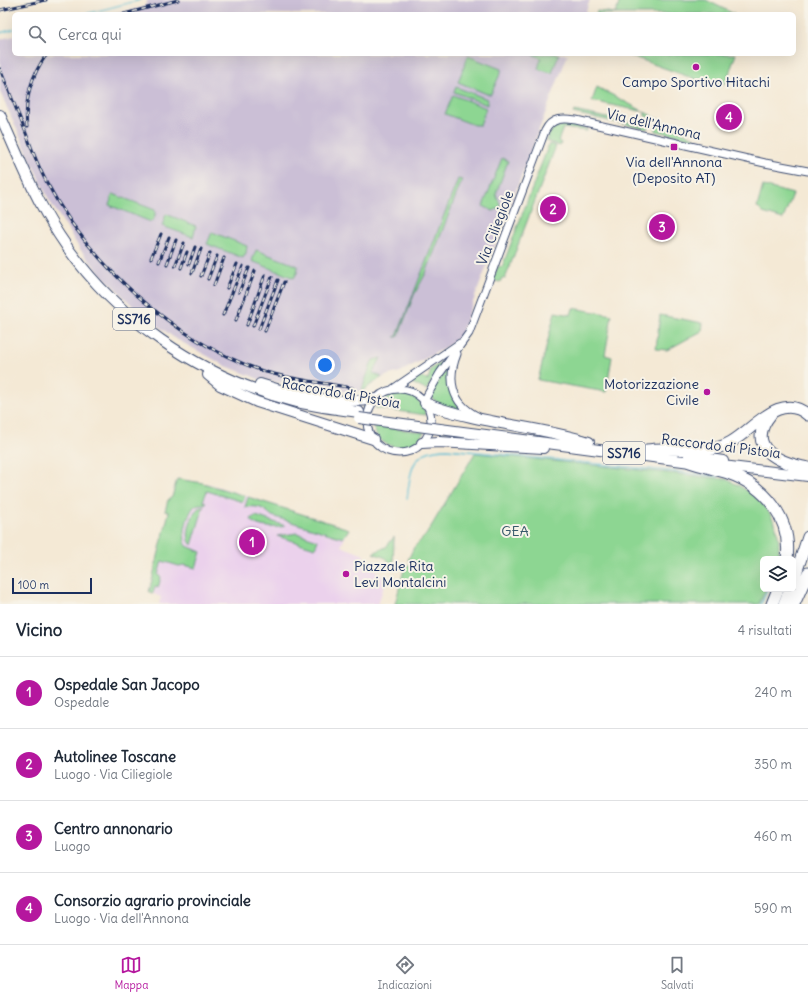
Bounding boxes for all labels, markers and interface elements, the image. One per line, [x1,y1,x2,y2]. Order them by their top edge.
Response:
search box [12,12,796,56]
icon: search [26,23,48,45]
text: Cerca qui [58,25,122,44]
marker: Campo Sportivo Hitachi [691,62,701,72]
place label: Campo Sportivo Hitachi [622,73,770,91]
pin: 4 [716,102,742,132]
street label: Via dell'Annona [605,104,703,144]
marker: Via dell'Annona (Deposito AT) [669,142,679,152]
place label: Via dell'Annona (Deposito AT) [626,153,722,187]
street label: Via Ciliegiole [472,188,518,268]
pin: 2 [540,194,566,224]
pin: 3 [649,212,675,242]
road number: SS716 [113,308,155,330]
your location [315,355,335,375]
street label: Raccordo di Pistoia [280,374,402,412]
place label: Motorizzazione Civile [604,375,699,409]
marker: Motorizzazione Civile [702,387,712,397]
street label: Raccordo di Pistoia [660,430,782,462]
road number: SS716 [603,442,645,464]
park label: GEA [501,522,529,540]
pin: 1 [239,527,265,557]
map controls [760,556,796,592]
button: layers [760,556,796,592]
place label: Piazzale Rita Levi Montalcini [354,557,446,591]
marker: Piazzale Rita Levi Montalcini [341,569,351,579]
scale bar [12,576,92,595]
text: 100 m [18,578,49,592]
text: Vicino [16,619,62,641]
text: 4 risultati [738,622,792,639]
text: Ospedale San Jacopo [54,675,200,694]
text: 1 [26,684,32,701]
text: 240 m [755,684,792,701]
text: Ospedale [54,694,109,711]
text: Autolinee Toscane [54,747,176,766]
text: 2 [25,756,33,773]
text: 350 m [754,756,792,773]
text: Luogo · Via Ciliegiole [54,766,173,783]
text: Centro annonario [54,819,173,838]
text: 3 [25,828,33,845]
text: 460 m [754,828,792,845]
text: Luogo [54,838,90,855]
text: Consorzio agrario provinciale [54,891,251,910]
text: 4 [25,900,33,917]
text: 590 m [754,900,792,917]
text: Luogo · Via dell'Annona [54,910,189,927]
tab: Mappa [114,954,148,992]
tab: Indicazioni [377,954,432,992]
tab: Salvati [661,954,693,992]

